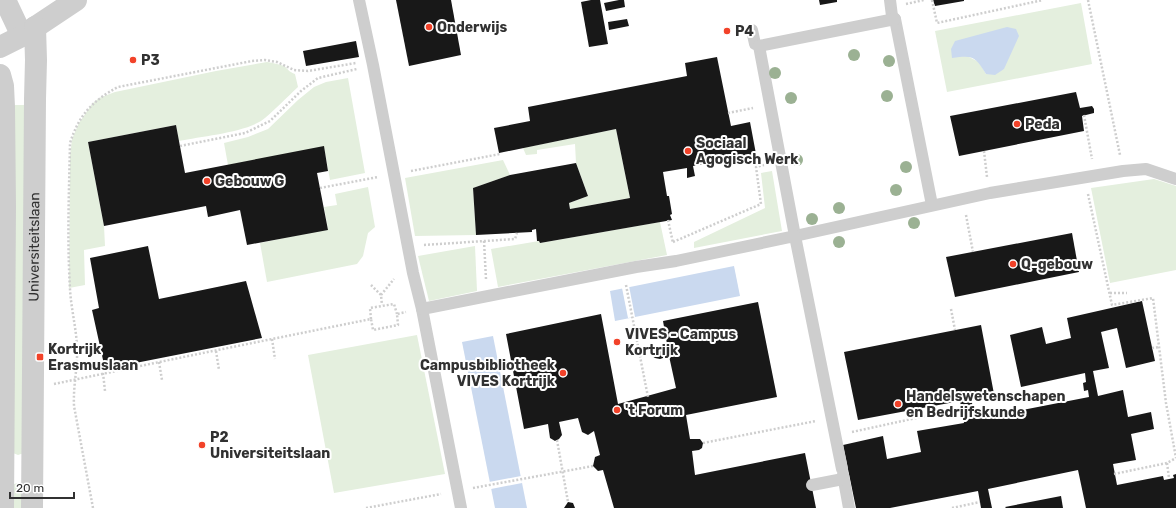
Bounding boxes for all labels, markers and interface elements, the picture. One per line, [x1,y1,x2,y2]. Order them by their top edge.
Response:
place label: Onderwijs [437,19,507,36]
marker: Onderwijs [424,22,434,32]
place label: P4 [735,23,754,40]
marker: P4 [722,26,732,36]
place label: P3 [141,52,160,69]
marker: P3 [128,55,138,65]
place label: Peda [1025,116,1060,133]
marker: Peda [1012,119,1022,129]
place label: Sociaal Agogisch Werk [696,135,799,168]
marker: Sociaal Agogisch Werk [683,146,693,156]
place label: Gebouw G [215,173,284,190]
marker: Gebouw G [202,176,212,186]
street label: Universiteitslaan [25,192,43,302]
place label: Q-gebouw [1021,256,1093,273]
marker: Q-gebouw [1008,259,1018,269]
place label: VIVES - Campus Kortrijk [625,326,737,359]
marker: VIVES - Campus Kortrijk [612,337,622,347]
place label: Kortrijk Erasmuslaan [48,341,138,374]
marker: Kortrijk Erasmuslaan [35,352,45,362]
place label: Campusbibliotheek VIVES Kortrijk [420,357,556,390]
marker: Campusbibliotheek VIVES Kortrijk [558,368,568,378]
place label: Handelswetenschapen en Bedrijfskunde [906,388,1066,421]
marker: Handelswetenschapen en Bedrijfskunde [893,399,903,409]
place label: 't Forum [625,402,683,419]
marker: 't Forum [612,405,622,415]
place label: P2 Universiteitslaan [210,429,330,462]
marker: P2 Universiteitslaan [197,440,207,450]
scale bar [10,474,74,500]
text: 20 m [16,481,44,495]

